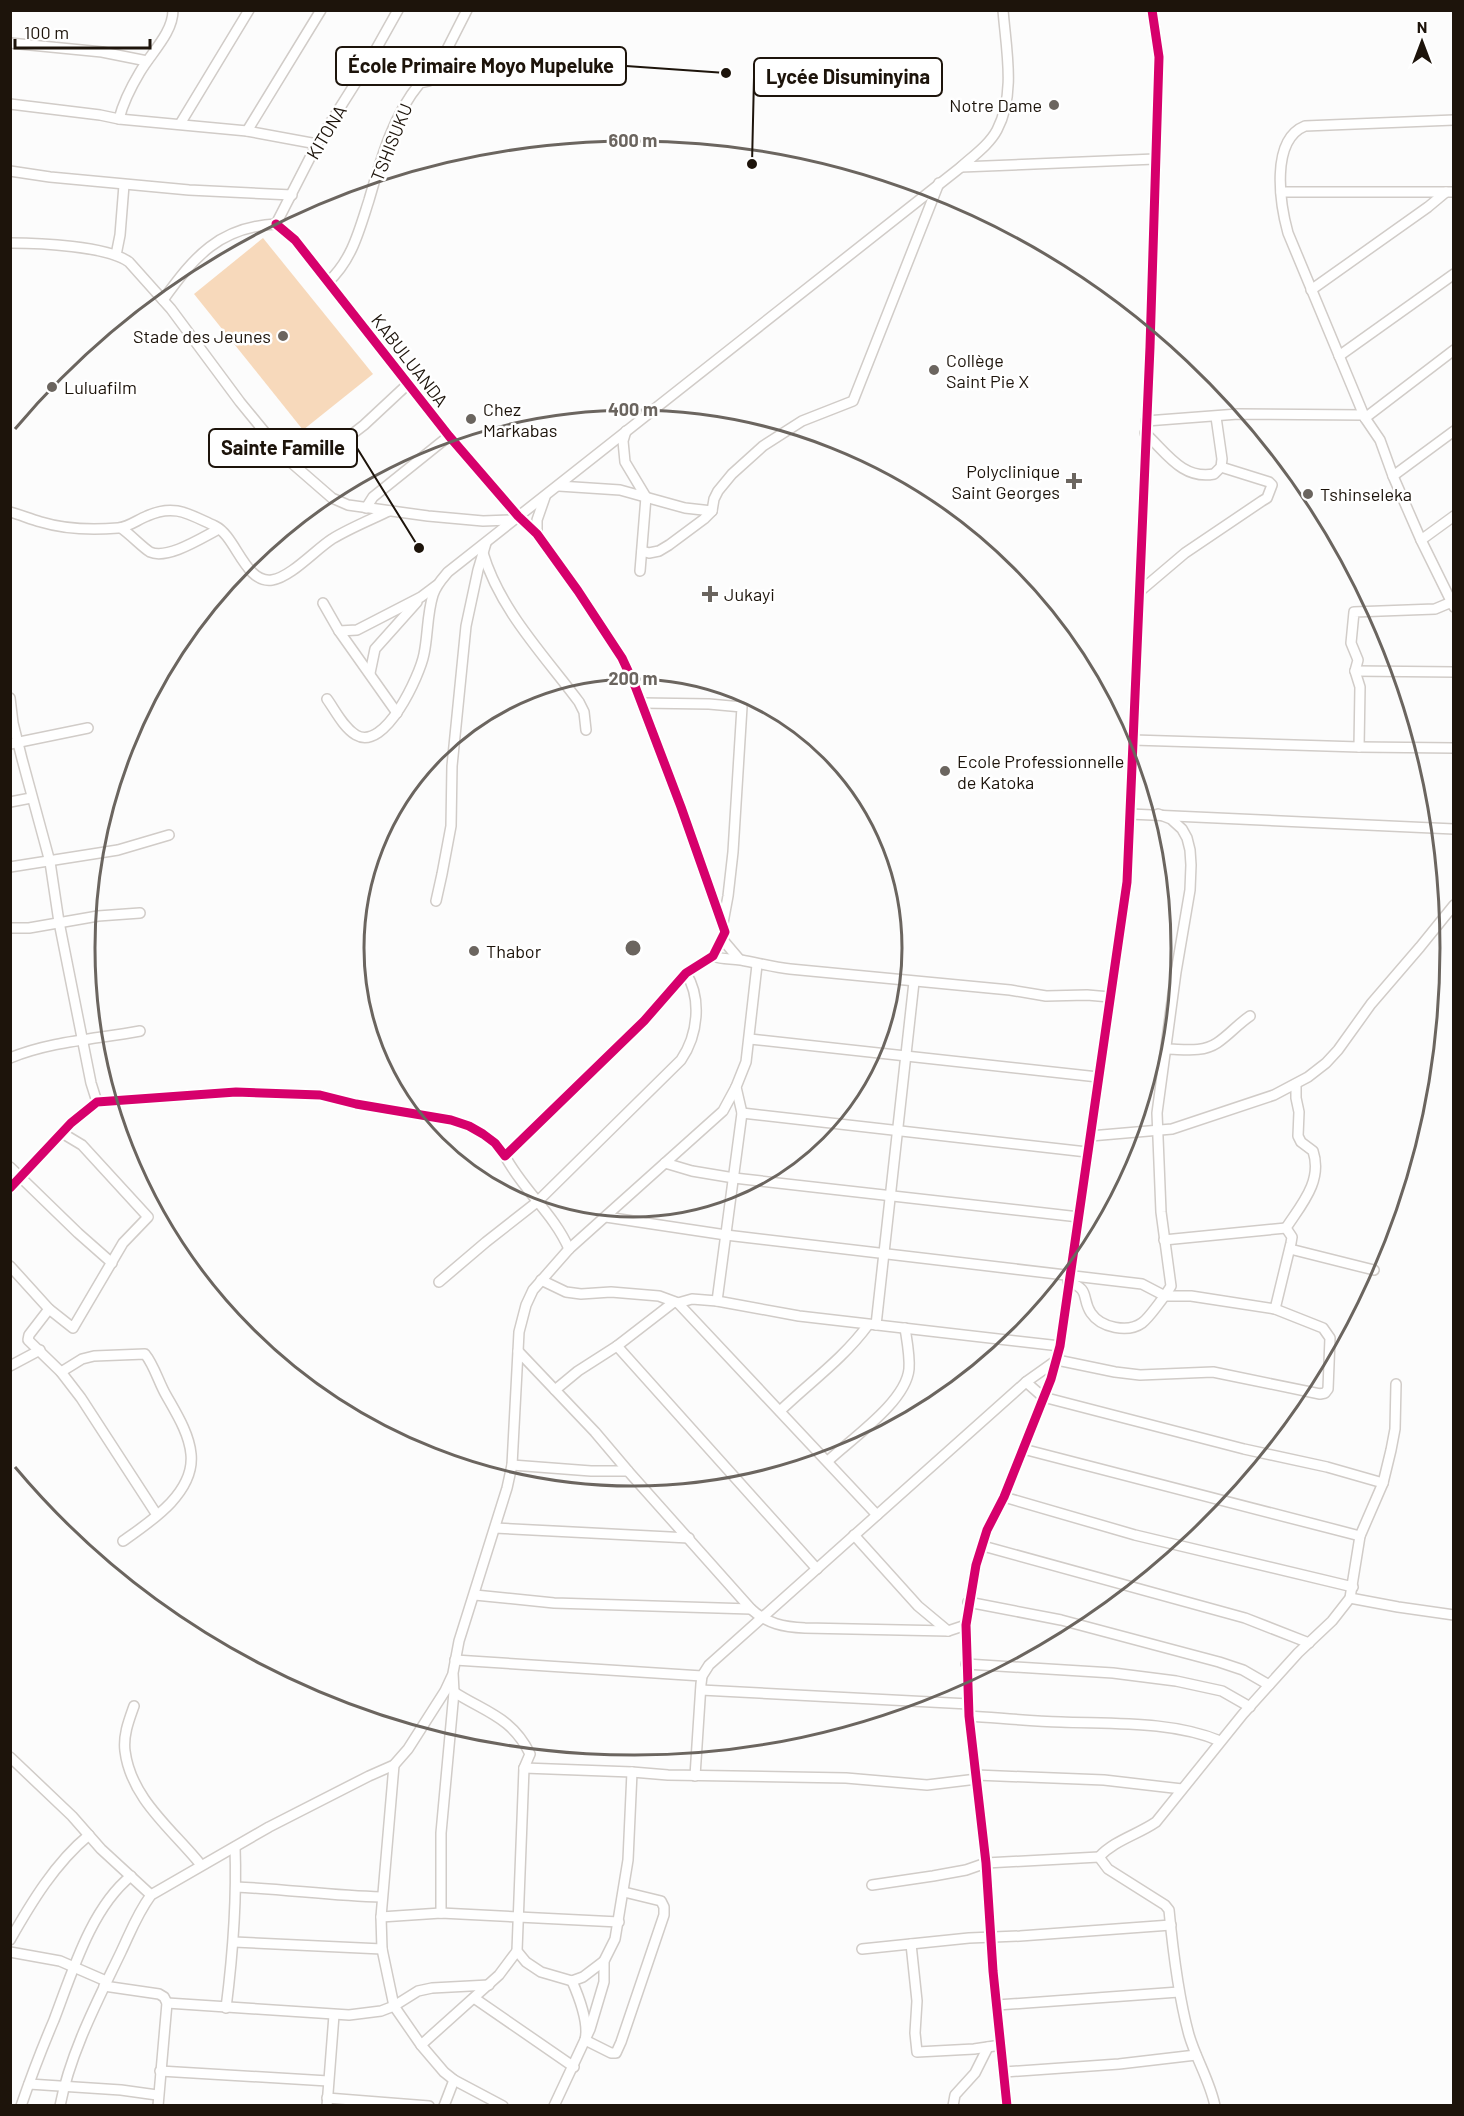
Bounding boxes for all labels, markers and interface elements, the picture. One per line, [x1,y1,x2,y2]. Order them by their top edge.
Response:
scale bar [15,12,150,50]
north arrow [1392,12,1452,72]
text: N [1417,17,1427,36]
text: 100 m [24,21,69,43]
callout: École Primaire Moyo Mupeluke [336,47,626,85]
text: École Primaire Moyo Mupeluke [348,53,614,77]
callout: Lycée Disuminyina [754,58,942,96]
text: Lycée Disuminyina [766,64,930,88]
place label: Notre Dame [949,94,1042,116]
marker: Notre Dame [1047,98,1061,112]
street label: TSHISUKU [365,100,417,184]
street label: KITONA [301,101,351,163]
text: 600 m [609,129,657,151]
street label: KABULUANDA [367,309,453,411]
place label: Stade des Jeunes [133,325,271,347]
marker: Stade des Jeunes [276,329,290,343]
place label: Collège Saint Pie X [946,349,1029,392]
marker: Collège Saint Pie X [927,363,941,377]
place label: Luluafilm [64,376,137,398]
marker: Luluafilm [45,380,59,394]
place label: Chez Markabas [483,398,557,441]
text: 400 m [608,398,658,420]
marker: Chez Markabas [464,412,478,426]
callout: Sainte Famille [209,429,357,467]
text: Sainte Famille [221,435,345,459]
place label: Polyclinique Saint Georges [951,460,1060,503]
marker: Polyclinique Saint Georges [1065,472,1083,490]
place label: Tshinseleka [1320,483,1412,505]
marker: Tshinseleka [1301,487,1315,501]
place label: Jukayi [724,583,775,605]
marker: Jukayi [701,585,719,603]
text: 200 m [608,667,658,689]
place label: Ecole Professionnelle de Katoka [957,750,1124,793]
marker: Ecole Professionnelle de Katoka [938,764,952,778]
centre of rings [623,938,643,958]
place label: Thabor [486,940,542,962]
marker: Thabor [467,944,481,958]

